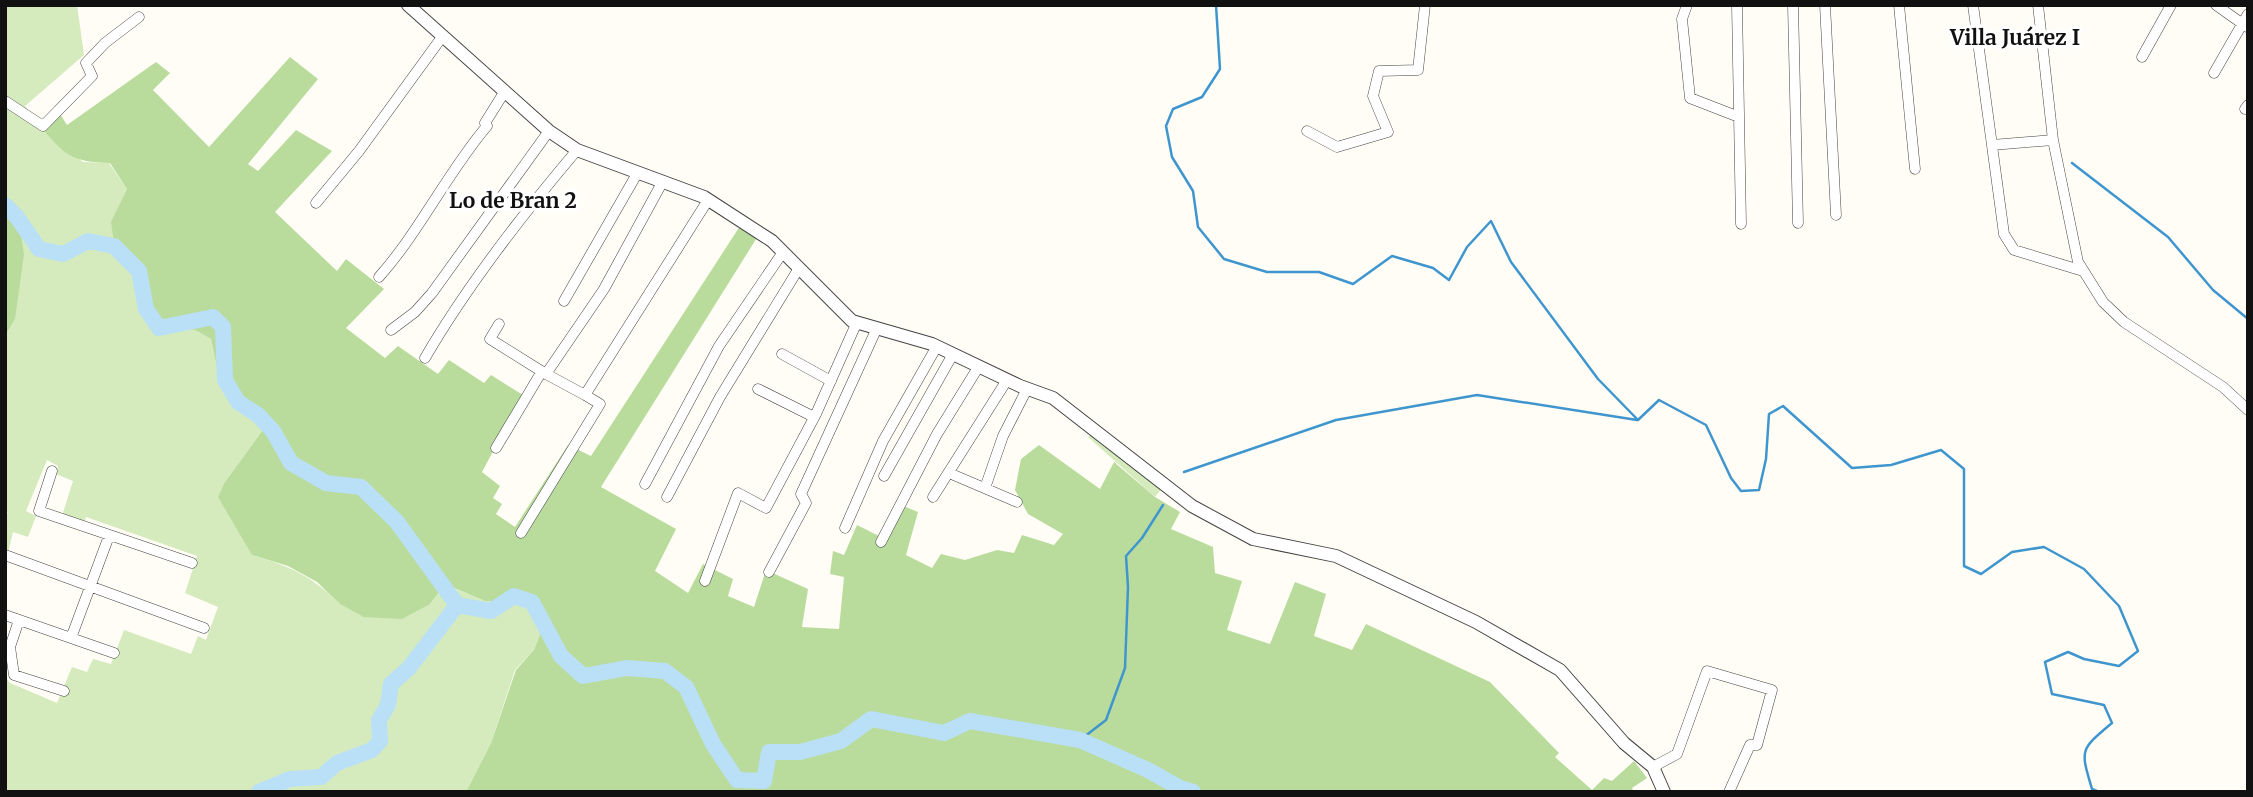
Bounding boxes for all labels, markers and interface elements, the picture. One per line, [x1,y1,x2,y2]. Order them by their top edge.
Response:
district label: Villa Juárez I [1949,24,2080,51]
district label: Lo de Bran 2 [449,187,577,214]

